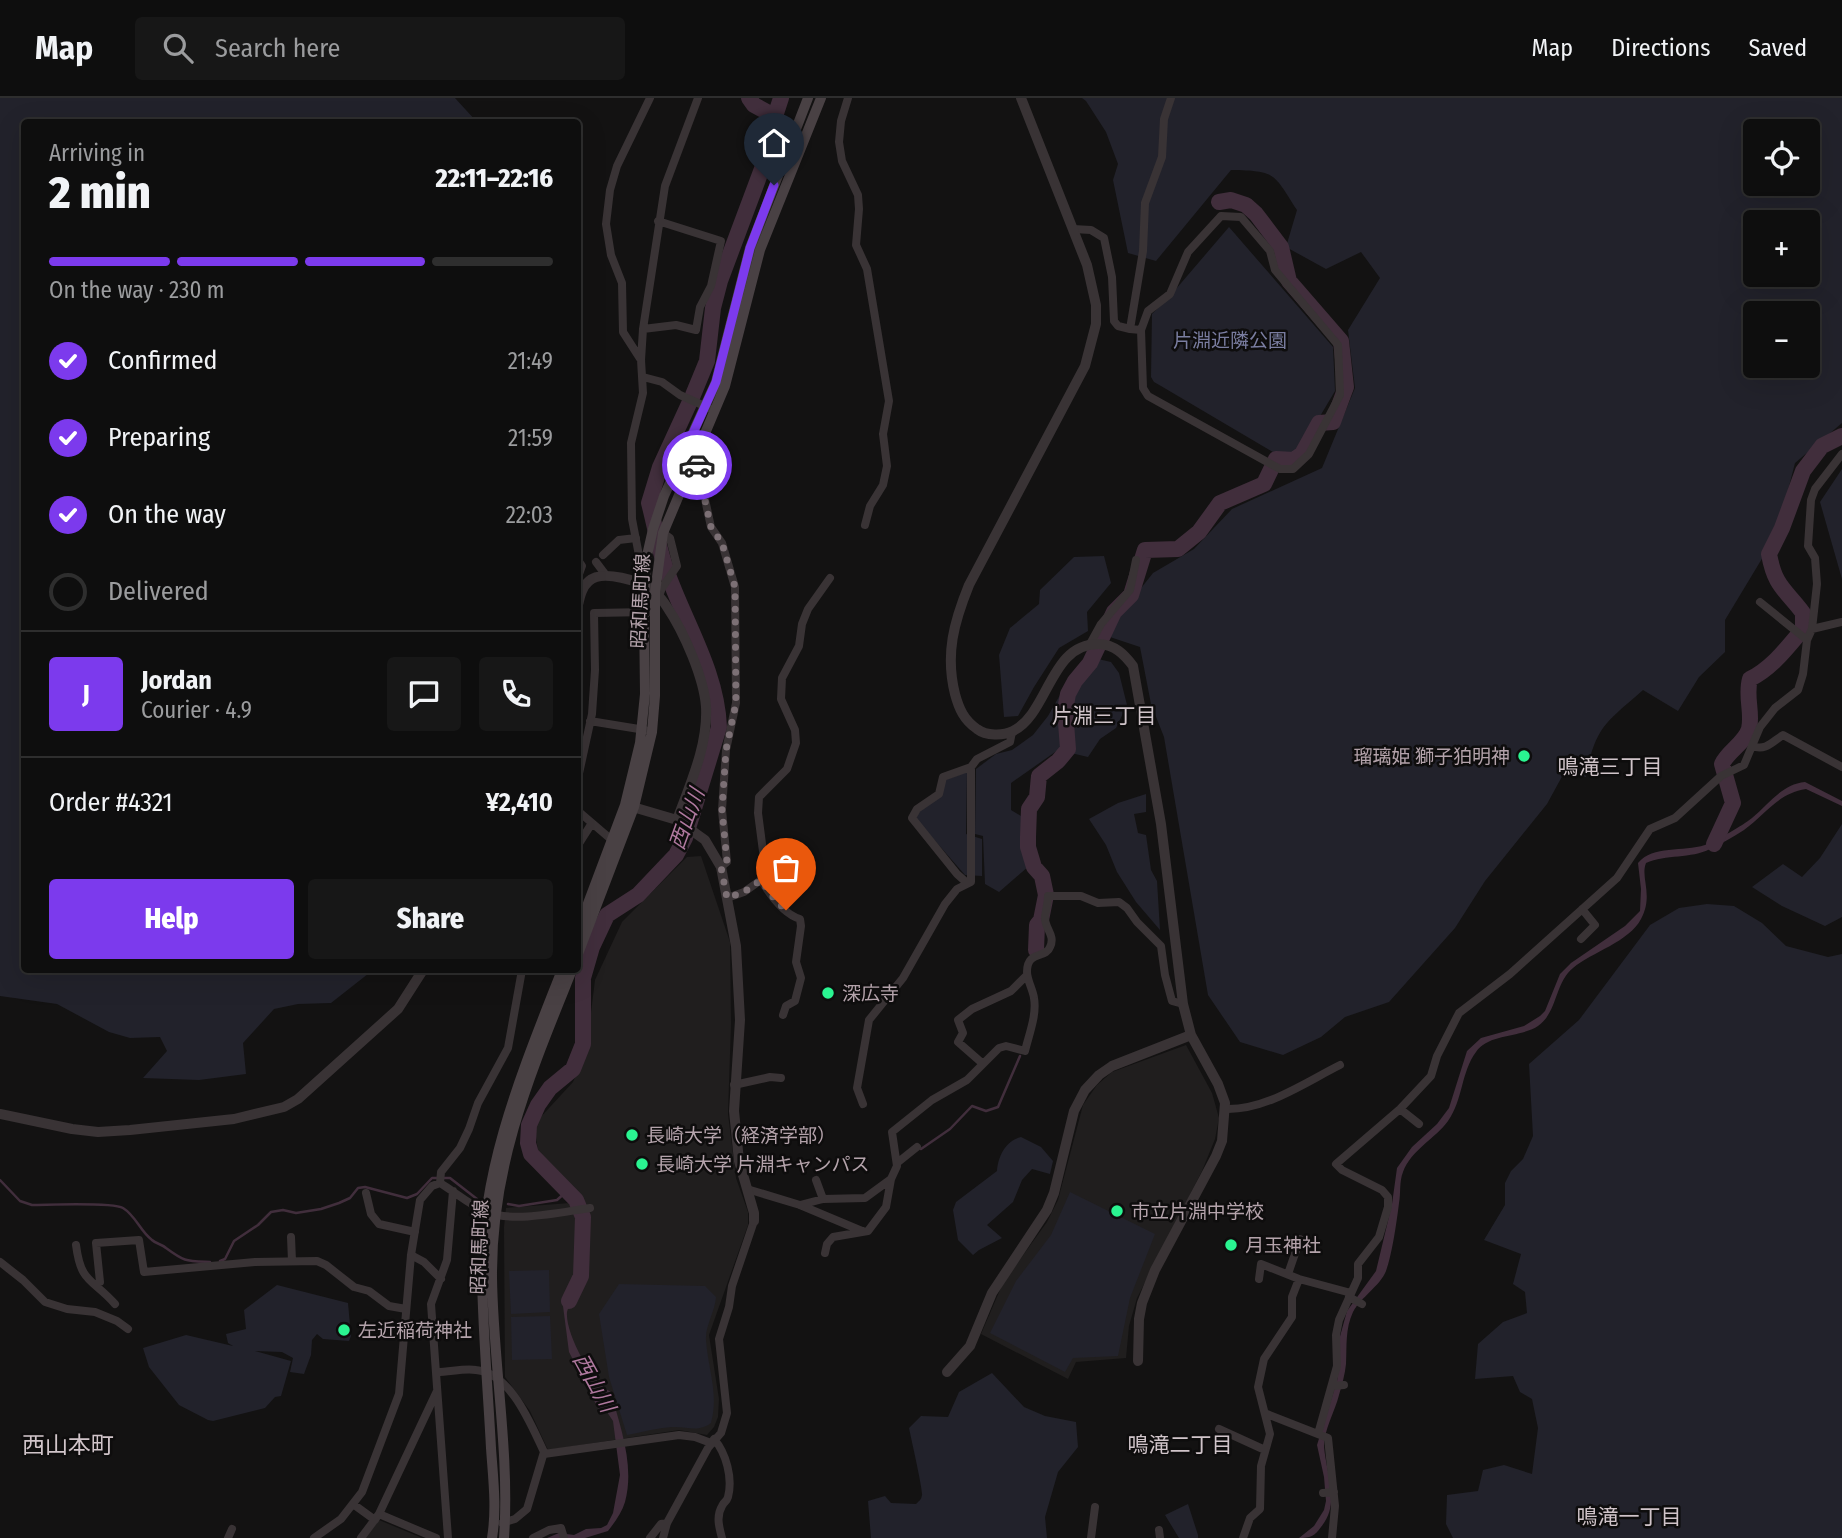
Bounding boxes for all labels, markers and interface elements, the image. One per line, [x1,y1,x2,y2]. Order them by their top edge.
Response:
search box [135,17,625,80]
text: Map [35,28,93,68]
icon: search [159,29,197,67]
text: Search here [215,33,340,64]
text: Map [1532,34,1573,62]
text: Directions [1611,34,1710,62]
text: Saved [1748,34,1807,62]
pin [744,113,804,185]
map controls [1743,119,1820,378]
button: locate [1743,119,1820,196]
icon: home [755,124,793,162]
text: Arriving in [49,139,145,167]
text: 22:11–22:16 [435,163,553,194]
text: 2 min [49,165,151,220]
button: + [1743,210,1820,287]
text: On the way · 230 m [49,276,225,304]
button: − [1743,301,1820,378]
park label: 片淵近隣公園 [1173,329,1287,352]
icon: check [49,342,87,380]
text: Confirmed [108,345,218,376]
text: 21:49 [508,347,553,375]
icon: check [49,419,87,457]
text: Preparing [108,422,210,453]
text: 21:59 [508,424,553,452]
courier [662,430,732,500]
icon: car [678,446,716,484]
icon: check [49,496,87,534]
text: On the way [108,499,226,530]
text: 22:03 [506,501,553,529]
street label: 昭和馬町線 [627,553,654,649]
text: Delivered [108,576,209,607]
button: chat [387,657,461,731]
button: phone [479,657,553,731]
text: Jordan [141,665,212,696]
text: J [82,679,90,710]
text: Courier · 4.9 [141,696,252,724]
district label: 片淵三丁目 [1052,703,1157,729]
place label: 瑠璃姫 獅子狛明神 [1354,745,1510,768]
marker: 瑠璃姫 獅子狛明神 [1516,748,1532,764]
district label: 鳴滝三丁目 [1558,754,1663,780]
water label: 西山川 [664,783,711,853]
text: Order #4321 [49,787,173,818]
text: ¥2,410 [486,787,553,818]
pin [756,838,816,910]
icon: bag [767,849,805,887]
button: Help [49,879,294,959]
button: Share [308,879,553,959]
place label: 深広寺 [842,982,899,1005]
marker: 深広寺 [820,985,836,1001]
place label: 長崎大学（経済学部） [646,1124,836,1147]
marker: 長崎大学（経済学部） [624,1127,640,1143]
place label: 長崎大学 片淵キャンパス [656,1153,869,1176]
marker: 長崎大学 片淵キャンパス [634,1156,650,1172]
street label: 昭和馬町線 [466,1199,493,1295]
place label: 市立片淵中学校 [1131,1200,1264,1223]
marker: 市立片淵中学校 [1109,1203,1125,1219]
place label: 月玉神社 [1245,1234,1321,1257]
marker: 月玉神社 [1223,1237,1239,1253]
place label: 左近稲荷神社 [358,1319,472,1342]
marker: 左近稲荷神社 [336,1322,352,1338]
water label: 西山川 [567,1349,622,1419]
district label: 西山本町 [22,1431,114,1459]
district label: 鳴滝二丁目 [1128,1432,1233,1458]
district label: 鳴滝一丁目 [1577,1504,1682,1530]

